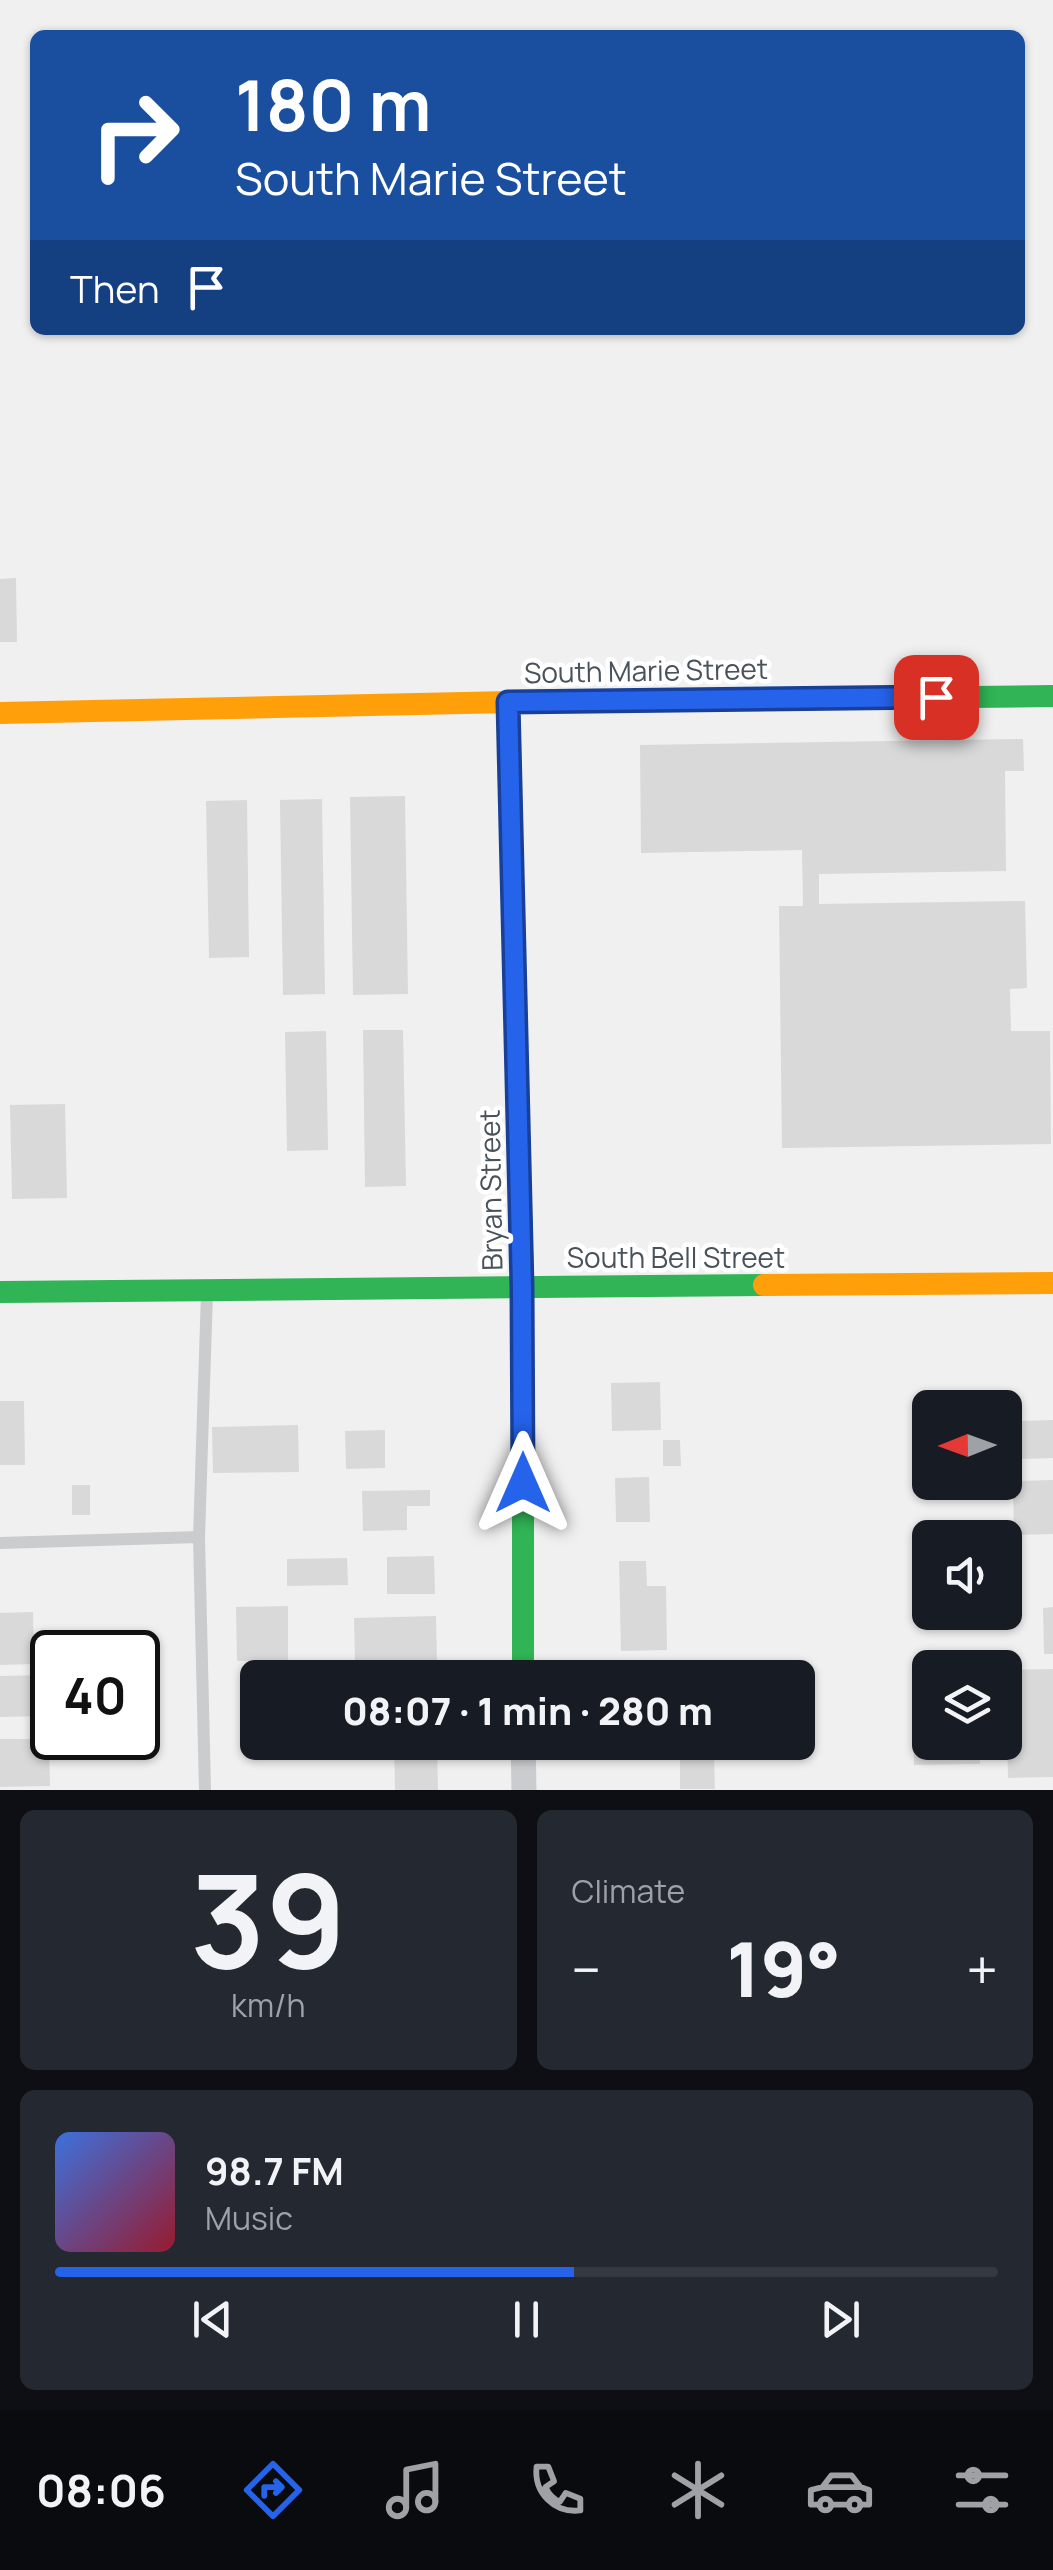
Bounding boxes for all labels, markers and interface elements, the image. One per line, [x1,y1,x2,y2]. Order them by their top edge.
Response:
text: 180 m [235,56,432,152]
icon: right [70,70,200,200]
text: South Marie Street [235,147,627,209]
icon: arrive [179,260,234,315]
text: Then [70,262,159,314]
street label: South Marie Street [524,649,768,691]
pin [894,655,979,740]
icon: arrive [909,670,964,725]
street label: Bryan Street [470,1109,510,1271]
street label: South Bell Street [567,1238,785,1276]
north arrow [912,1390,1022,1500]
map controls [912,1390,1022,1760]
position arrow [471,1431,575,1535]
button: sound [912,1520,1022,1630]
speed limit sign: 40 [30,1630,160,1760]
button: layers [912,1650,1022,1760]
text: 08:07 · 1 min · 280 m [342,1684,713,1736]
text: 39 [190,1829,346,2007]
text: Climate [572,1869,685,1913]
text: 19° [727,1917,841,2020]
text: − [572,1931,601,2007]
text: + [966,1931,998,2007]
text: km/h [231,1983,305,2027]
text: 98.7 FM [205,2144,344,2196]
text: Music [205,2196,293,2240]
icon: previous [185,2292,240,2347]
icon: pause [499,2292,554,2347]
icon: next [813,2292,868,2347]
icon: directions [238,2455,308,2525]
icon: music [380,2455,450,2525]
icon: phone [522,2455,592,2525]
icon: climate [663,2455,733,2525]
icon: car [805,2455,875,2525]
icon: filters [947,2455,1017,2525]
text: 08:06 [36,2459,166,2521]

